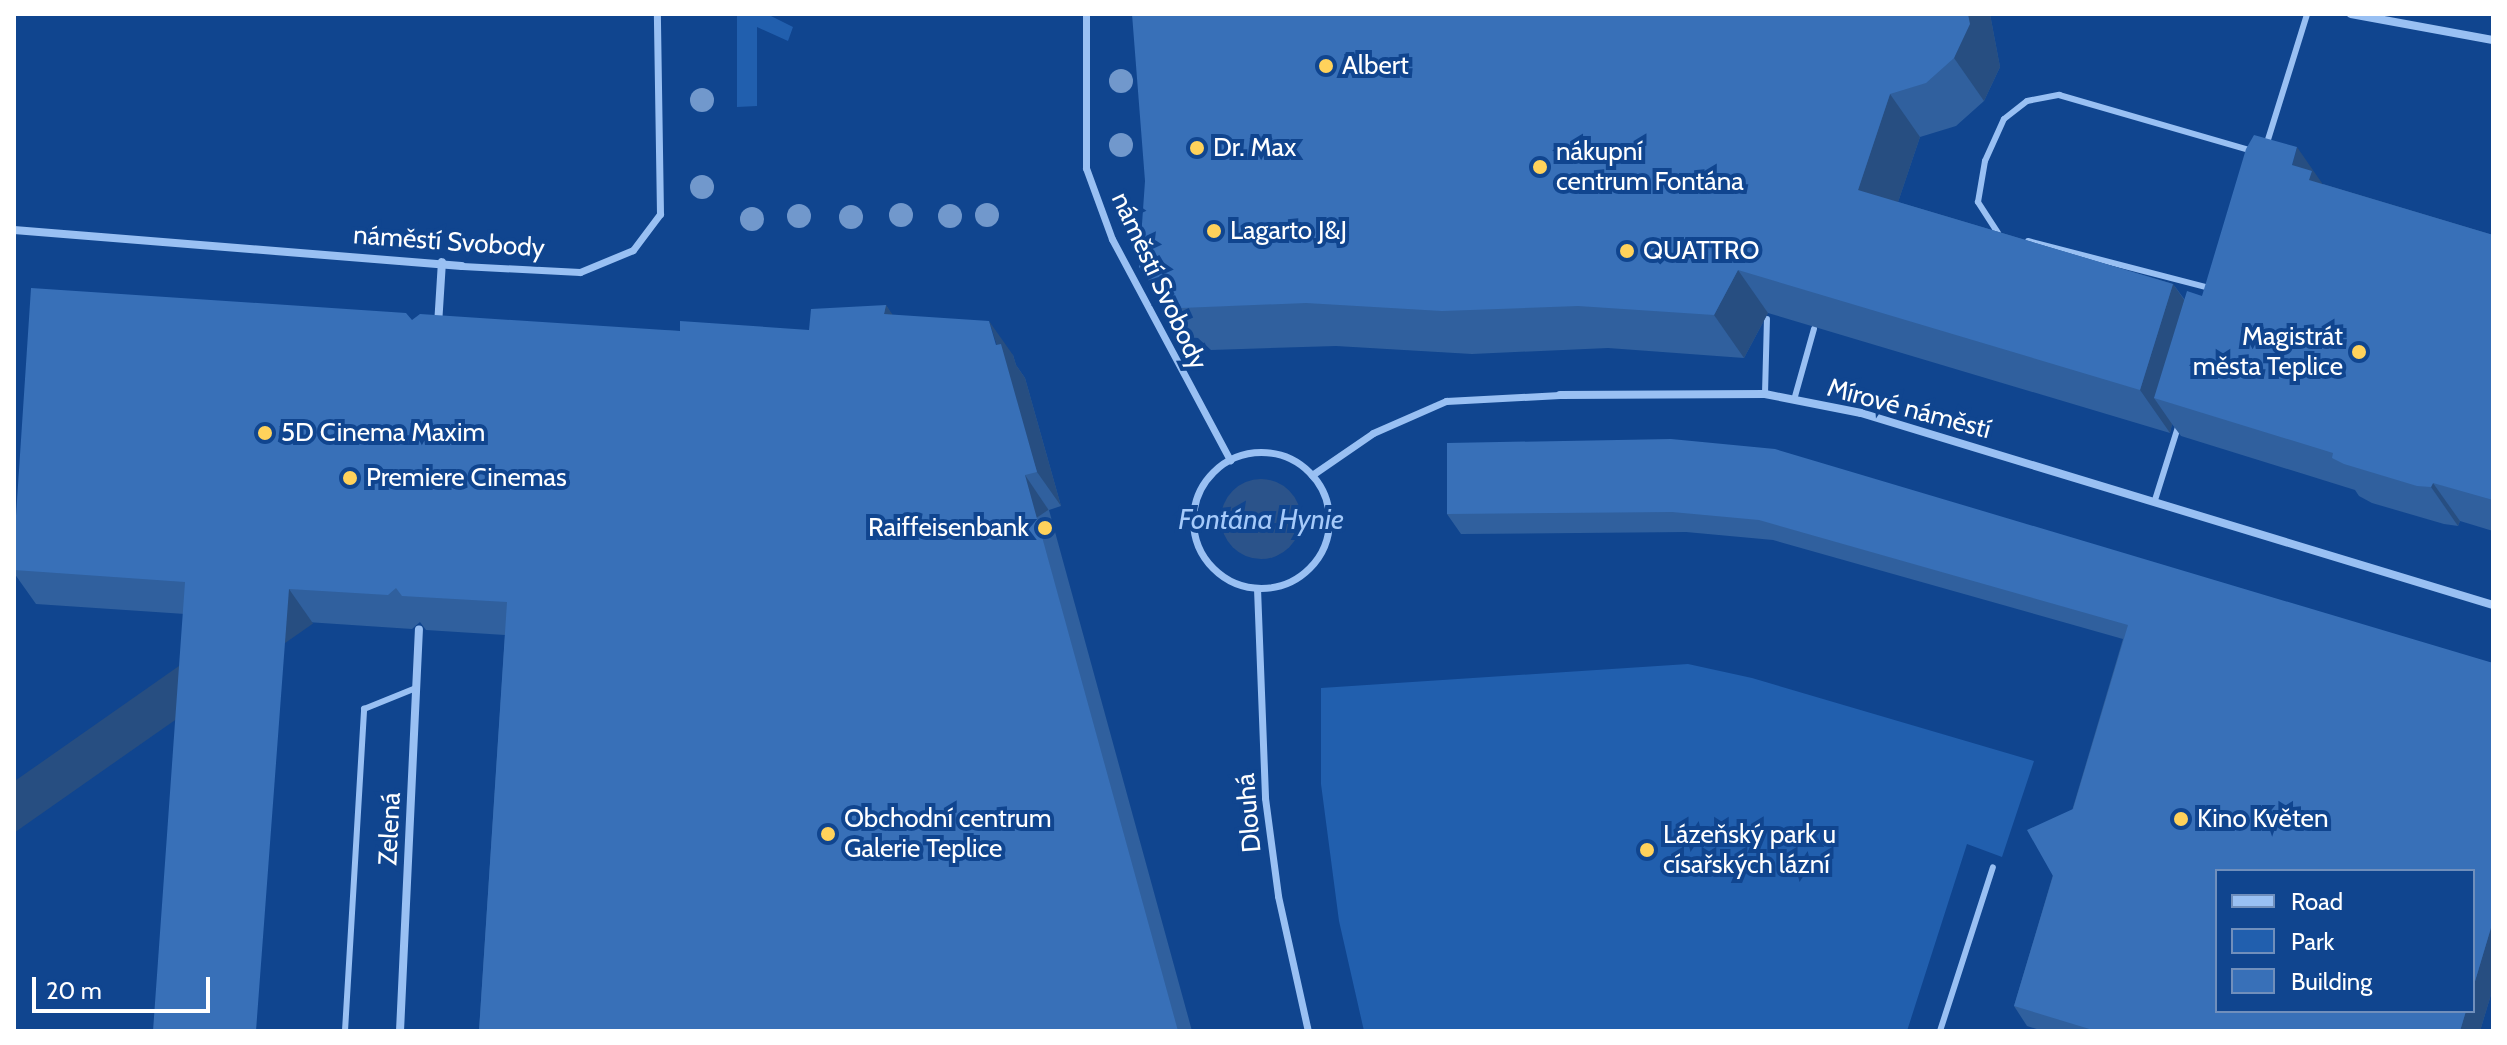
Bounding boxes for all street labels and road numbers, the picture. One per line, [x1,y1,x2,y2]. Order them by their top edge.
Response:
street label: náměstí Svobody [1104,187,1214,375]
street label: náměstí Svobody [352,220,546,264]
street label: Mírové náměstí [1824,372,1994,446]
street label: Dlouhá [1230,772,1268,854]
street label: Zelená [373,792,407,866]

